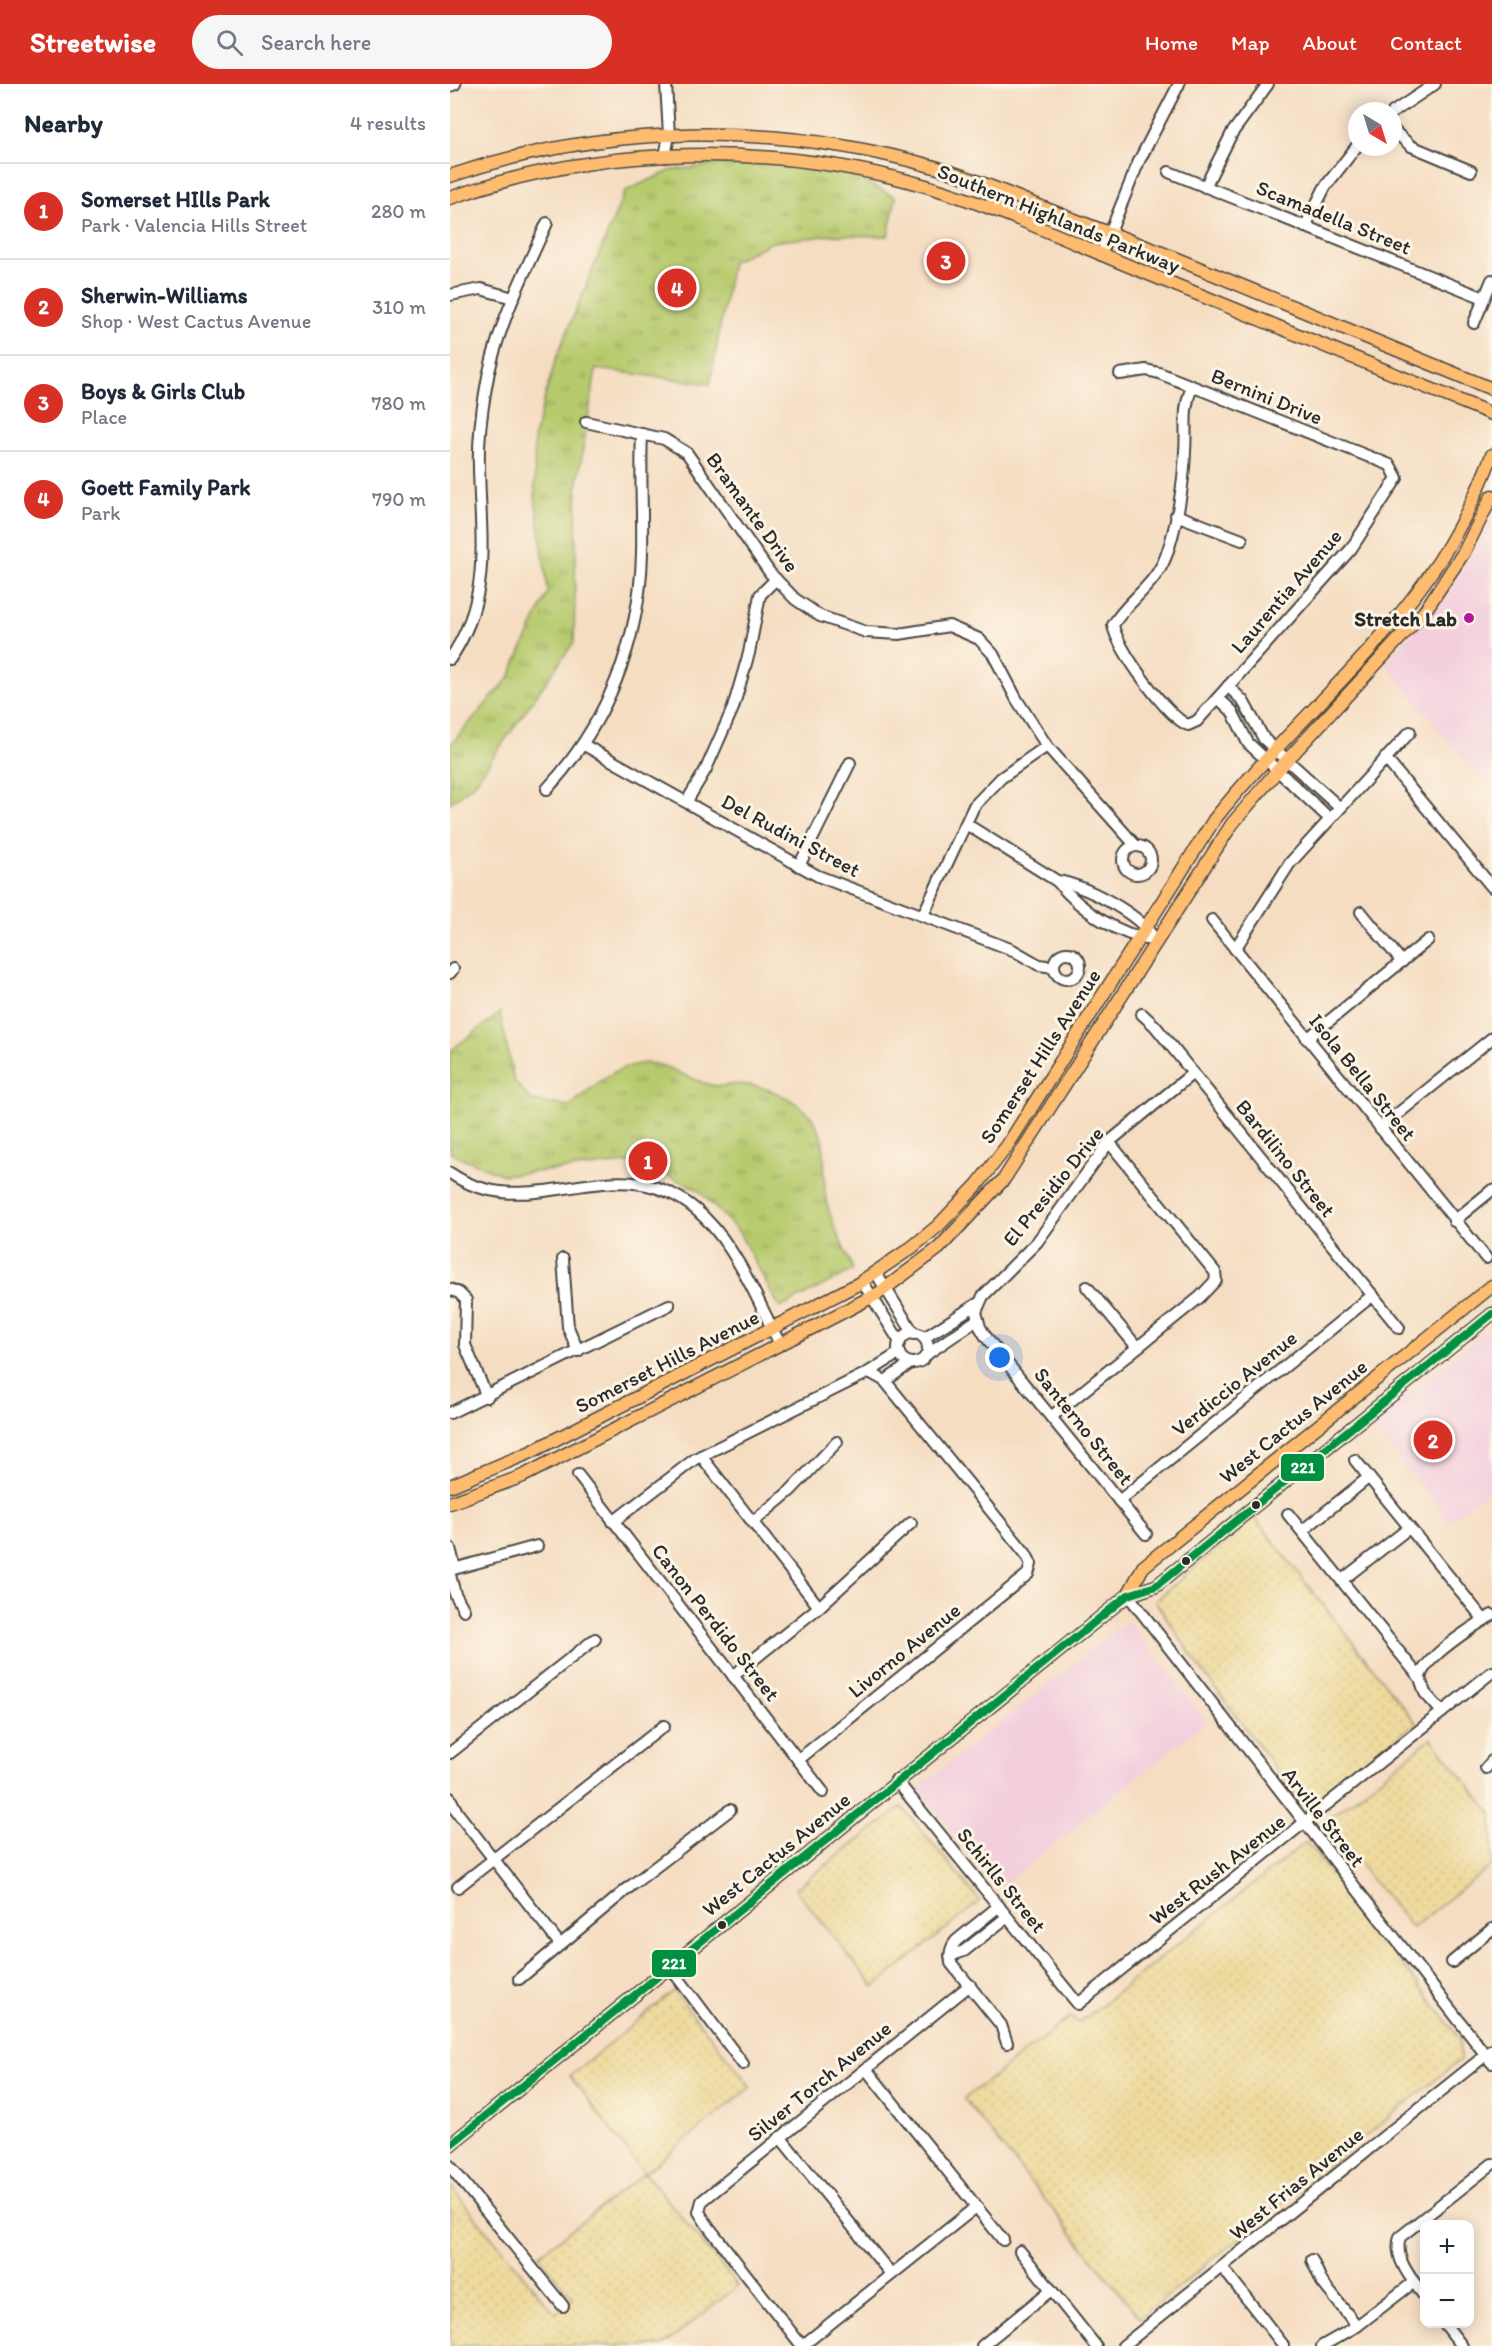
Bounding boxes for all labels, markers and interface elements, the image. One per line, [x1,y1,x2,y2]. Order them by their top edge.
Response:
search box [192,15,612,69]
text: Streetwise [30,25,156,59]
icon: search [213,26,246,59]
text: Search here [261,29,371,56]
text: Home [1145,30,1198,55]
text: Map [1231,30,1270,55]
text: About [1303,30,1357,55]
text: Contact [1390,30,1462,55]
north arrow [1348,102,1402,156]
text: Nearby [24,107,103,139]
text: 4 results [350,111,426,135]
street label: Southern Highlands Parkway [934,158,1184,278]
street label: Scamadella Street [1253,175,1415,260]
text: Somerset HIlls Park [81,186,270,213]
text: 1 [39,199,48,223]
text: 280 m [371,199,426,223]
text: Park · Valencia Hills Street [81,213,307,237]
pin: 3 [926,238,966,284]
pin: 4 [658,266,696,310]
text: Sherwin-Williams [81,282,247,309]
text: 2 [38,295,49,319]
text: 310 m [372,295,426,319]
text: Shop · West Cactus Avenue [81,309,311,333]
street label: Bernini Drive [1208,362,1326,430]
text: Boys & Girls Club [81,378,245,405]
text: 3 [38,391,49,415]
text: 780 m [371,391,426,415]
text: Place [81,405,127,429]
street label: Bramante Drive [701,447,805,577]
text: Goett Family Park [81,474,250,501]
text: 4 [37,487,50,511]
text: 790 m [372,487,426,511]
text: Park [81,501,120,525]
street label: Laurentia Avenue [1225,524,1347,658]
place label: Stretch Lab [1354,606,1457,631]
marker: Stretch Lab [1462,611,1476,625]
street label: Del Rudini Street [717,788,865,882]
street label: Somerset Hills Avenue [974,964,1106,1148]
street label: Isola Bella Street [1304,1008,1422,1146]
street label: Bardilino Street [1231,1094,1341,1222]
street label: El Presidio Drive [997,1121,1109,1251]
pin: 1 [628,1138,668,1184]
street label: Somerset Hills Avenue [571,1304,763,1418]
street label: Verdiccio Avenue [1166,1325,1302,1441]
your location [985,1343,1014,1372]
street label: West Cactus Avenue [1214,1354,1372,1488]
street label: Santerno Street [1029,1362,1139,1490]
pin: 2 [1414,1418,1452,1462]
line badge: 221 [1280,1453,1325,1482]
text: 221 [1291,1458,1316,1477]
unlabelled marker [1250,1499,1262,1511]
street label: Canon Perdido Street [647,1538,785,1706]
unlabelled marker [1180,1555,1192,1567]
street label: Livorno Avenue [843,1597,965,1703]
street label: Arville Street [1277,1762,1371,1872]
street label: West Cactus Avenue [697,1787,855,1921]
street label: West Rush Avenue [1144,1808,1290,1930]
street label: Schirlls Street [952,1823,1052,1938]
unlabelled marker [716,1919,728,1931]
line badge: 221 [651,1949,697,1978]
text: 221 [662,1954,687,1973]
street label: Silver Torch Avenue [742,2015,896,2147]
street label: West Frias Avenue [1224,2121,1368,2245]
map controls [1420,2220,1474,2328]
button: + [1420,2220,1474,2274]
button: − [1420,2274,1474,2328]

